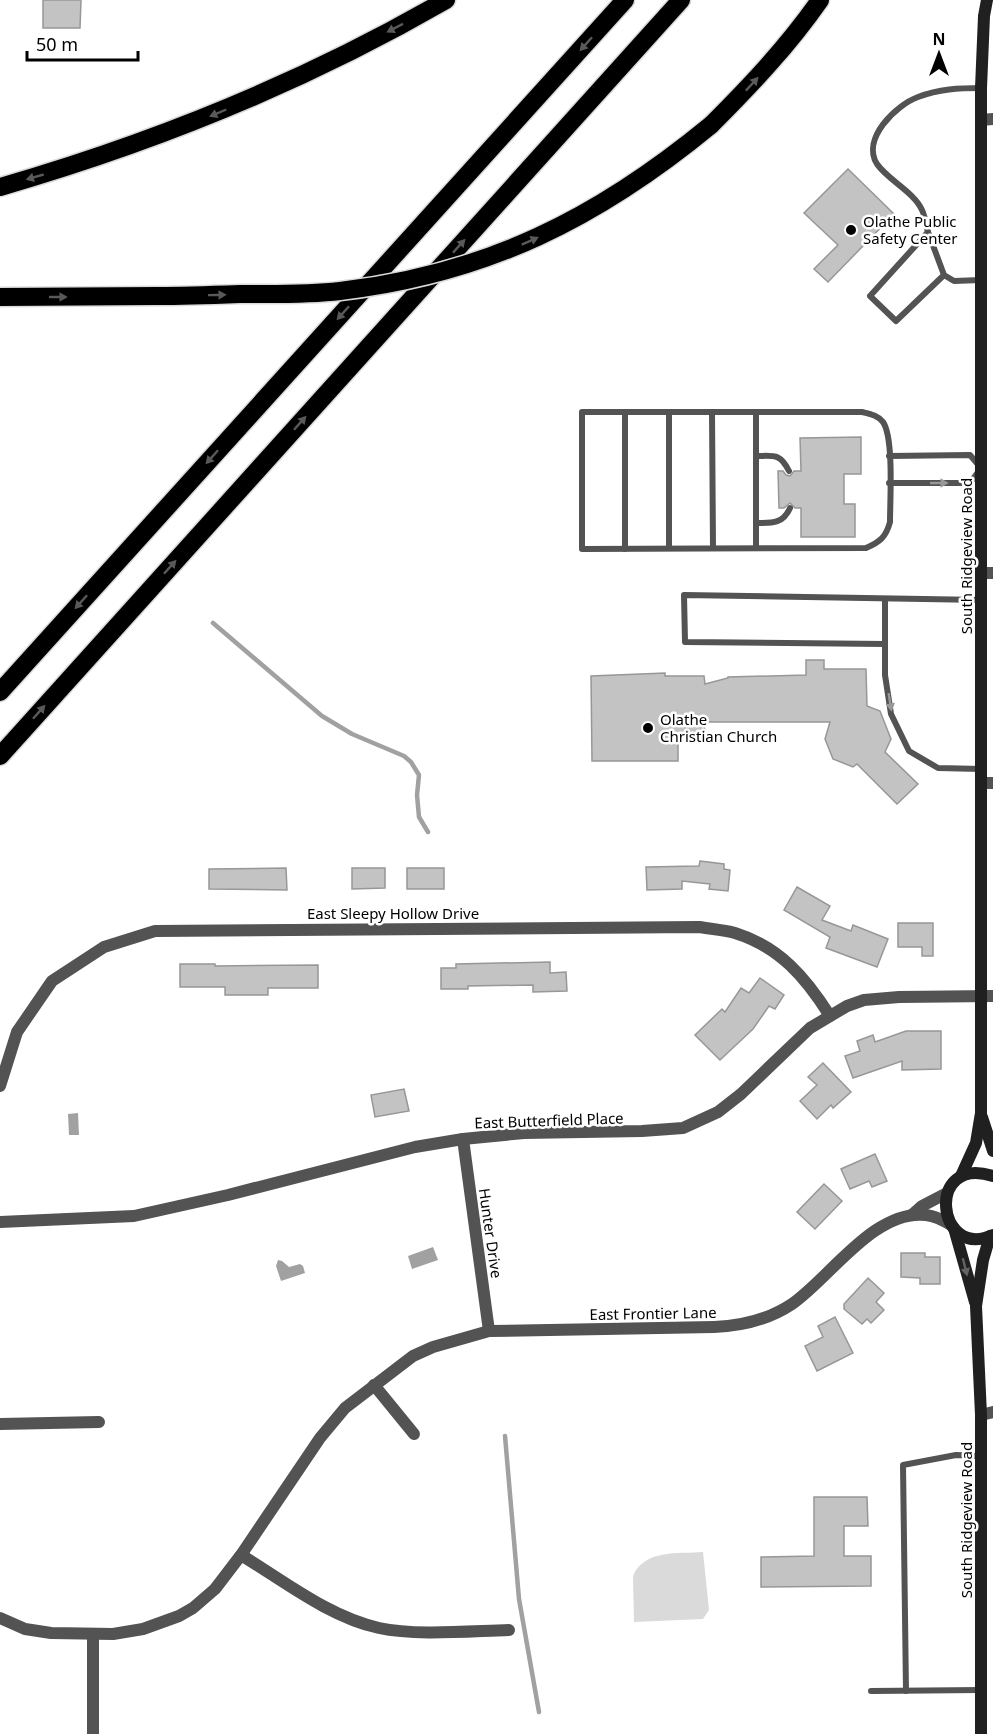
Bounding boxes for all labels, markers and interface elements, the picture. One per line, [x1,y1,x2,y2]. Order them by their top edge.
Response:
one-way arrow [387,23,404,33]
scale bar [27,24,138,62]
north arrow [909,24,969,84]
text: N [932,28,946,50]
text: 50 m [36,32,78,56]
one-way arrow [579,36,593,51]
one-way arrow [745,76,759,91]
one-way arrow [210,108,227,117]
one-way arrow [26,173,44,182]
place label: Olathe Public Safety Center [863,211,958,248]
marker: Olathe Public Safety Center [844,223,858,237]
one-way arrow [522,236,540,246]
one-way arrow [452,239,466,254]
one-way arrow [207,290,226,300]
one-way arrow [49,292,68,302]
one-way arrow [336,305,350,319]
one-way arrow [293,415,307,430]
one-way arrow [205,450,219,465]
one-way arrow [930,478,949,488]
street label: South Ridgeview Road [956,478,976,634]
one-way arrow [163,560,177,575]
one-way arrow [75,594,88,609]
one-way arrow [885,693,894,712]
one-way arrow [32,705,45,720]
place label: Olathe Christian Church [660,709,777,746]
marker: Olathe Christian Church [641,721,655,735]
street label: East Sleepy Hollow Drive [307,903,479,923]
street label: East Butterfield Place [474,1107,624,1133]
street label: Hunter Drive [475,1187,507,1279]
one-way arrow [961,1258,971,1276]
street label: East Frontier Lane [589,1302,717,1324]
street label: South Ridgeview Road [956,1442,976,1598]

